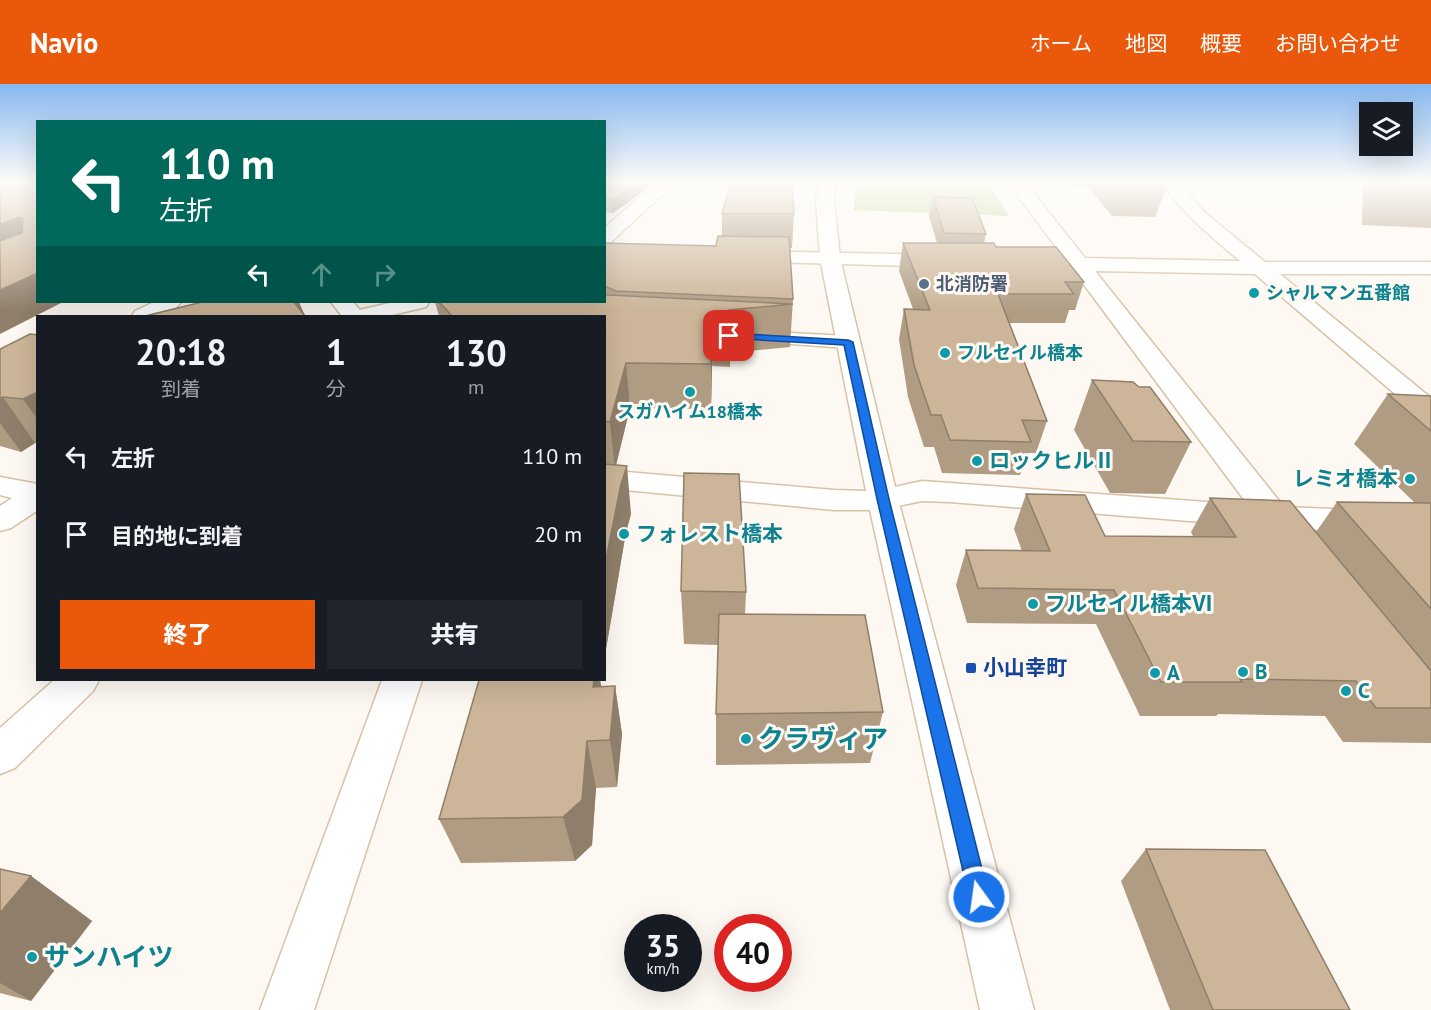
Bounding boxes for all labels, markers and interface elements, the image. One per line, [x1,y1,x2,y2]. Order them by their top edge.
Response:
text: Navio [30,24,98,61]
text: ホーム [1030,30,1092,57]
text: 地図 [1125,30,1167,57]
text: 概要 [1200,30,1242,57]
text: お問い合わせ [1275,30,1401,57]
map controls [1359,102,1413,156]
button: layers [1359,102,1413,156]
text: 110 m [159,136,275,191]
icon: left [60,144,138,222]
text: 左折 [159,193,213,227]
icon: left [242,258,275,291]
icon: ahead [305,258,338,291]
icon: right [368,258,401,291]
place label: 北消防署 [936,272,1008,295]
marker: 北消防署 [917,277,931,291]
place label: シャルマン五番館 [1266,281,1410,304]
marker: シャルマン五番館 [1247,286,1261,300]
pin [703,310,754,361]
icon: arrive [712,319,745,352]
text: 20:18 [135,328,227,375]
text: 1 [326,328,346,375]
text: 130 [445,329,507,376]
place label: フルセイル橋本 [957,341,1083,364]
marker: フルセイル橋本 [938,346,952,360]
text: m [468,374,484,400]
text: 到着 [161,376,201,402]
text: 分 [326,376,346,402]
marker: スガハイム18橋本 [683,385,697,399]
place label: スガハイム18橋本 [617,400,763,423]
icon: left [60,440,93,473]
text: 110 m [522,442,582,470]
text: 左折 [111,444,155,472]
place label: ロックヒルⅡ [989,447,1115,474]
marker: ロックヒルⅡ [970,454,984,468]
place label: レミオ橋本 [1293,465,1398,492]
marker: レミオ橋本 [1403,472,1417,486]
icon: arrive [60,518,93,551]
text: 20 m [534,520,582,548]
place label: フォレスト橋本 [636,520,783,547]
text: 目的地に到着 [111,522,243,550]
marker: フォレスト橋本 [617,527,631,541]
place label: フルセイル橋本Ⅵ [1045,590,1213,617]
marker: フルセイル橋本Ⅵ [1026,597,1040,611]
button: 終了 [60,600,315,669]
button: 共有 [327,600,582,669]
place label: 小山幸町 [983,654,1067,681]
place label: B [1255,658,1267,685]
place label: A [1167,659,1180,686]
marker: 小山幸町 [964,661,978,675]
marker: B [1236,665,1250,679]
marker: A [1148,666,1162,680]
place label: C [1358,677,1370,704]
marker: C [1339,684,1353,698]
place label: クラヴィア [758,722,888,755]
marker: クラヴィア [739,732,753,746]
position arrow [947,865,1011,929]
speed limit sign: 40 [714,914,792,992]
text: 35 [646,926,680,965]
place label: サンハイツ [44,940,173,973]
marker: サンハイツ [25,950,39,964]
text: km/h [647,959,679,978]

